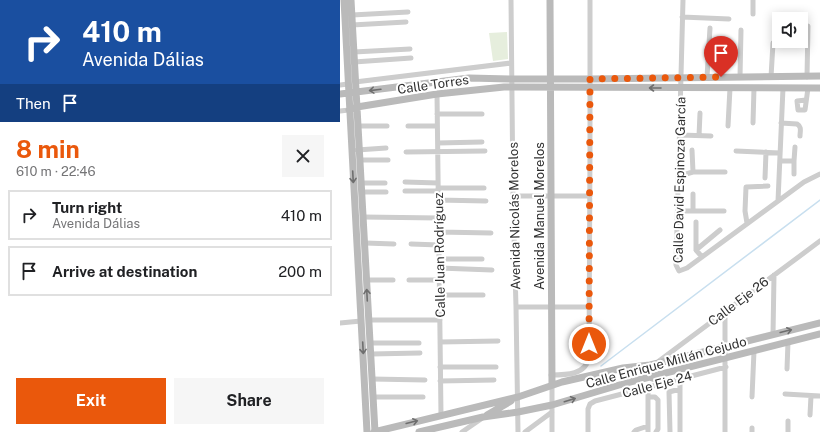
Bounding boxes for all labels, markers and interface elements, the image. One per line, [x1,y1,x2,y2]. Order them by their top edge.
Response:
map controls [772,12,808,48]
button: sound [772,12,808,48]
text: 410 m [82,15,162,48]
icon: right [16,16,68,68]
pin [704,36,738,77]
icon: arrive [710,42,732,64]
text: Avenida Dálias [82,49,204,70]
street label: Calle Torres [396,72,470,97]
one-way arrow [649,84,662,92]
one-way arrow [369,86,382,93]
icon: arrive [59,92,81,114]
text: Then [16,95,51,112]
street label: Calle David Espinoza García [671,97,688,263]
text: 8 min [16,135,80,163]
button: close [282,135,324,177]
street label: Avenida Nicolás Morelos [506,142,523,290]
street label: Avenida Manuel Morelos [532,142,547,290]
text: 610 m · 22:46 [16,164,96,179]
one-way arrow [350,170,357,183]
street label: Calle Juan Rodríguez [431,192,448,318]
text: Turn right [52,199,122,216]
icon: right [18,204,40,226]
text: 410 m [281,207,322,224]
text: Avenida Dálias [52,216,140,231]
icon: arrive [18,260,40,282]
text: Arrive at destination [52,263,197,280]
text: 200 m [278,263,322,280]
street label: Calle Eje 26 [705,274,771,329]
one-way arrow [364,289,371,302]
position arrow [568,323,610,365]
one-way arrow [780,327,793,335]
street label: Calle Enrique Millán Cejudo [584,334,748,391]
one-way arrow [359,341,366,354]
street label: Calle Eje 24 [621,368,694,401]
button: Exit [16,378,166,424]
button: Share [174,378,324,424]
one-way arrow [563,396,576,403]
one-way arrow [405,418,418,426]

